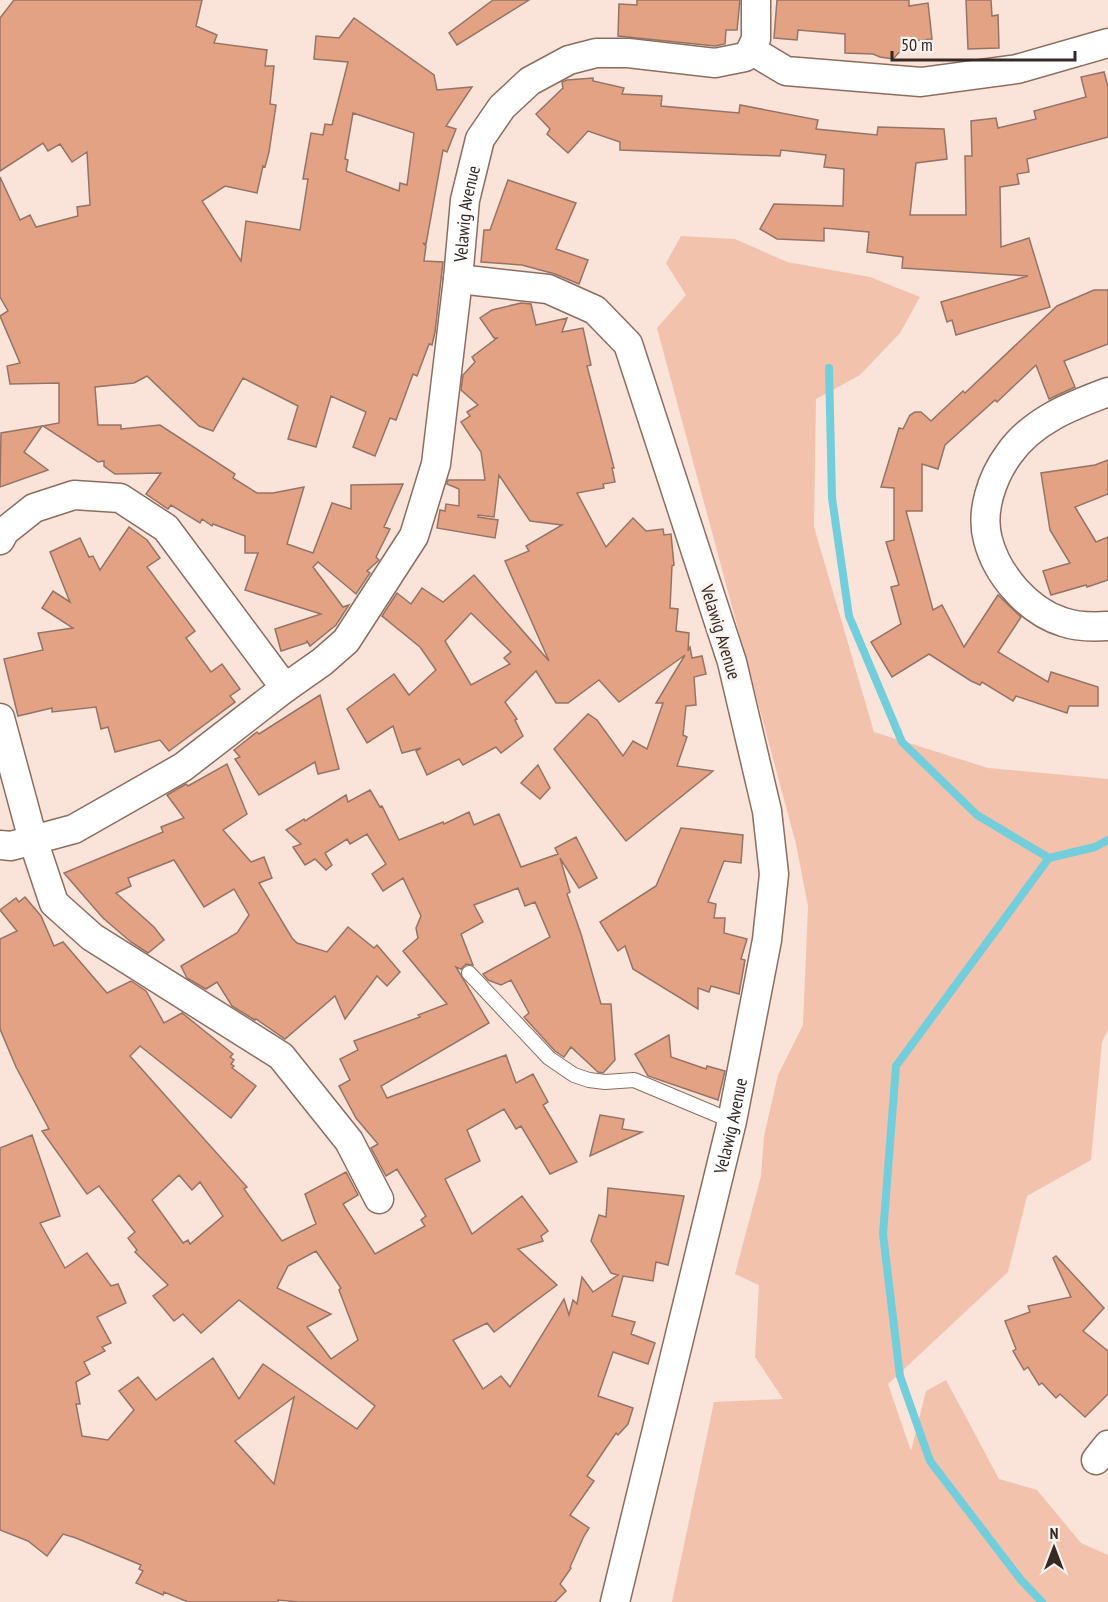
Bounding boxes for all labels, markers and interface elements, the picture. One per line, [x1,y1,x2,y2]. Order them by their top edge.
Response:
scale bar [892,24,1075,62]
text: 50 m [901,33,933,56]
street label: Velawig Avenue [448,163,485,264]
street label: Velawig Avenue [695,581,746,682]
street label: Velawig Avenue [708,1076,752,1177]
north arrow [1024,1518,1084,1578]
text: N [1050,1523,1058,1543]

